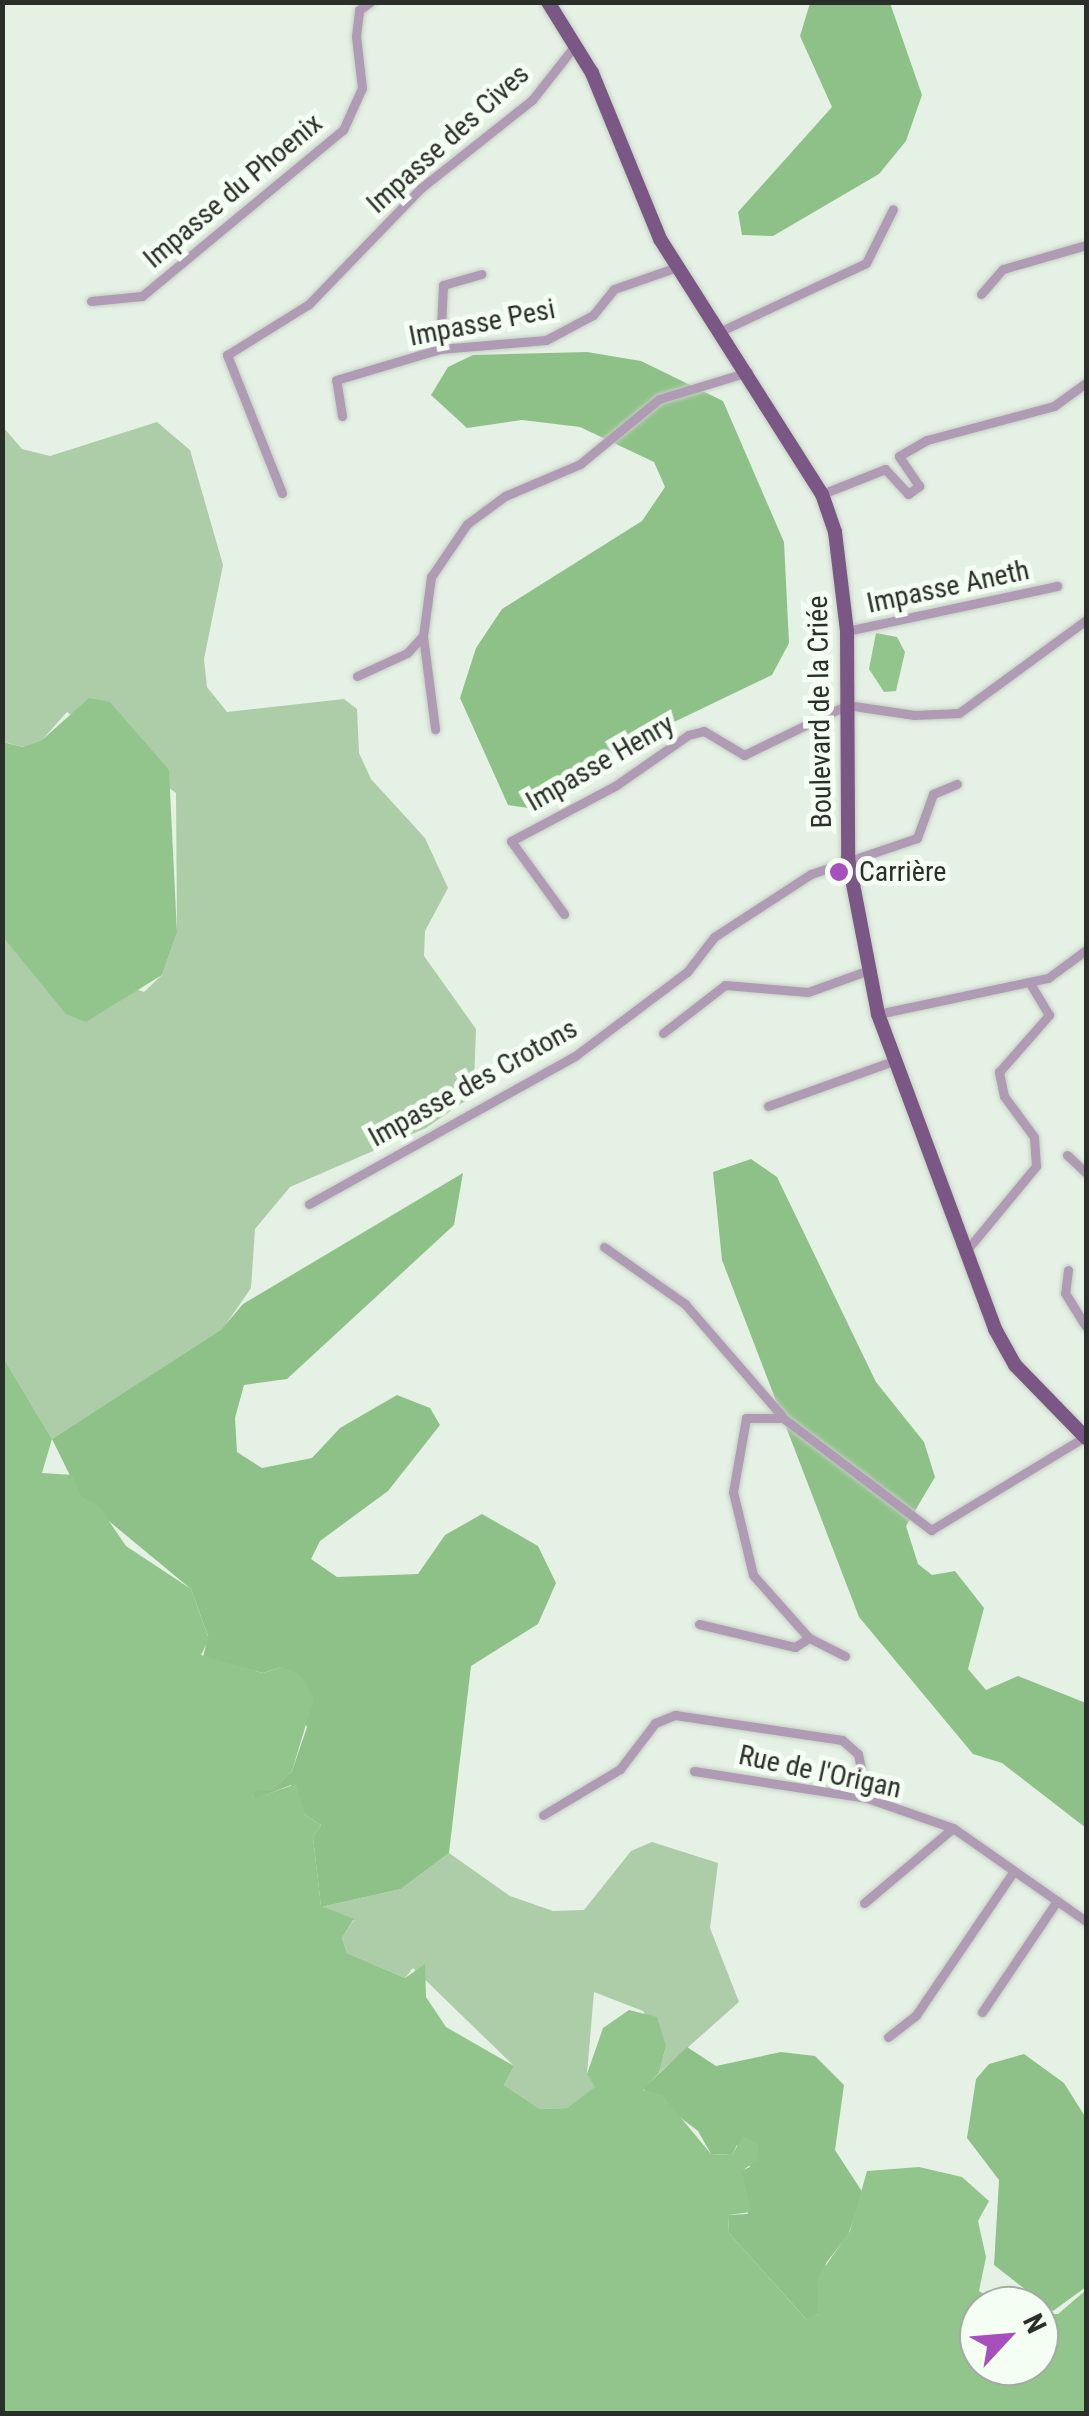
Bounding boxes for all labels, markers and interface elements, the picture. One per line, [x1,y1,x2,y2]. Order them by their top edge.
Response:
street label: Impasse des Cives [360,57,536,221]
street label: Impasse du Phoenix [137,107,329,275]
street label: Impasse Pesi [406,292,558,354]
street label: Impasse Aneth [864,553,1032,621]
street label: Boulevard de la Criée [801,595,839,829]
street label: Impasse Henry [520,707,680,819]
place label: Carrière [859,855,946,889]
marker: Carrière [828,861,850,883]
street label: Impasse des Crotons [363,1012,583,1154]
street label: Rue de l'Origan [736,1738,904,1806]
north arrow [959,2286,1059,2386]
text: N [1016,2309,1053,2338]

